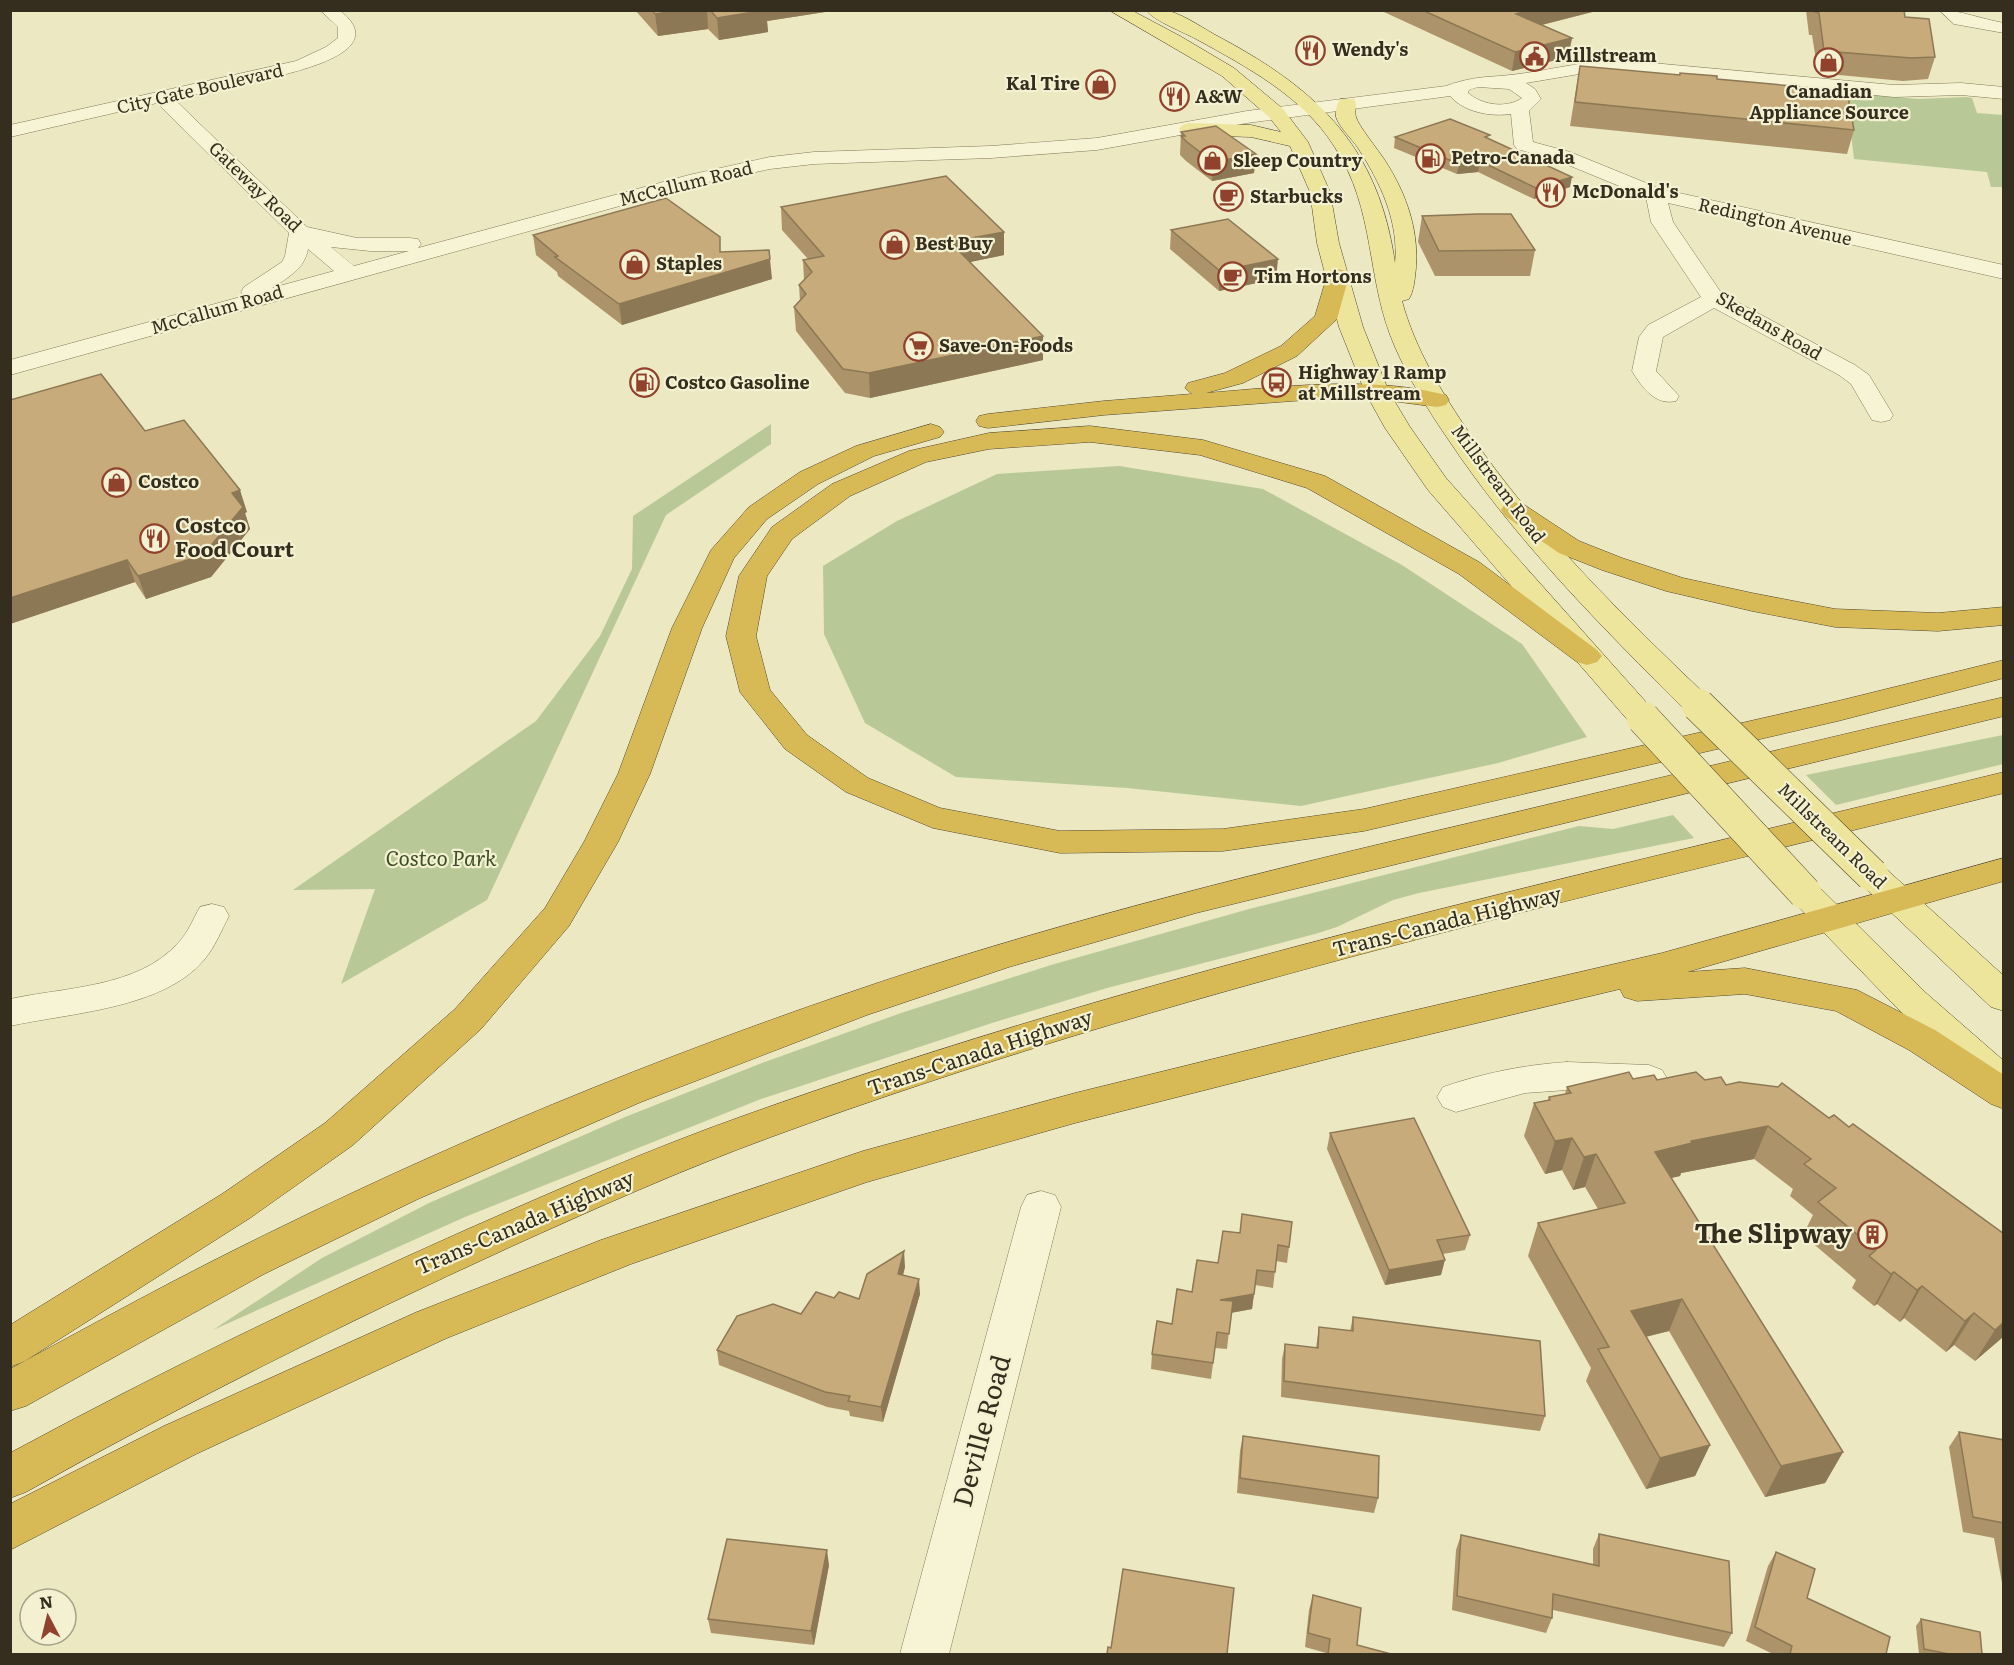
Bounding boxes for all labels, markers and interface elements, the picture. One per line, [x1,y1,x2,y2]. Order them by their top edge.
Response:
restaurant icon: Wendy's [1295,34,1327,66]
place label: Wendy's [1332,35,1408,62]
public building icon: Millstream [1518,40,1550,72]
place label: Millstream [1555,41,1657,68]
shop icon: Canadian Appliance Source [1813,47,1845,79]
street label: City Gate Boulevard [114,55,285,120]
shop icon: Kal Tire [1085,68,1117,100]
place label: Kal Tire [1006,69,1080,96]
place label: Canadian Appliance Source [1749,77,1909,125]
restaurant icon: A&W [1158,81,1190,113]
place label: A&W [1195,82,1242,109]
street label: Gateway Road [203,134,309,238]
fuel station icon: Petro-Canada [1414,142,1446,174]
place label: Petro-Canada [1451,143,1576,170]
shop icon: Sleep Country [1196,145,1228,177]
place label: Sleep Country [1233,146,1362,173]
street label: McCallum Road [616,153,755,212]
restaurant icon: McDonald's [1535,176,1567,208]
place label: McDonald's [1572,177,1678,204]
cafe icon: Starbucks [1213,181,1245,213]
place label: Starbucks [1250,182,1343,209]
street label: Redington Avenue [1696,190,1855,251]
shop icon: Best Buy [878,228,910,260]
place label: Best Buy [915,229,993,256]
shop icon: Staples [619,248,651,280]
place label: Staples [656,249,722,276]
cafe icon: Tim Hortons [1217,261,1249,293]
place label: Tim Hortons [1254,262,1372,289]
street label: McCallum Road [147,277,286,340]
street label: Skedans Road [1712,283,1828,366]
supermarket icon: Save-On-Foods [902,330,934,362]
place label: Save-On-Foods [939,331,1073,358]
place label: Highway 1 Ramp at Millstream [1298,358,1446,406]
fuel station icon: Costco Gasoline [628,367,660,399]
bus stop icon: Highway 1 Ramp at Millstream [1261,367,1293,399]
place label: Costco Gasoline [665,368,810,395]
street label: Millstream Road [1445,418,1553,548]
shop icon: Costco [101,466,133,498]
place label: Costco [138,467,199,494]
place label: Costco Food Court [175,508,295,563]
restaurant icon: Costco Food Court [138,522,170,554]
street label: Millstream Road [1772,776,1894,894]
park label: Costco Park [386,841,497,872]
street label: Trans-Canada Highway [1329,876,1565,963]
street label: Trans-Canada Highway [863,999,1097,1102]
street label: Trans-Canada Highway [410,1160,639,1281]
place label: The Slipway [1695,1212,1852,1251]
building icon: The Slipway [1857,1218,1889,1250]
street label: Deville Road [941,1350,1019,1511]
north arrow [18,1587,78,1647]
text: N [38,1588,54,1614]

